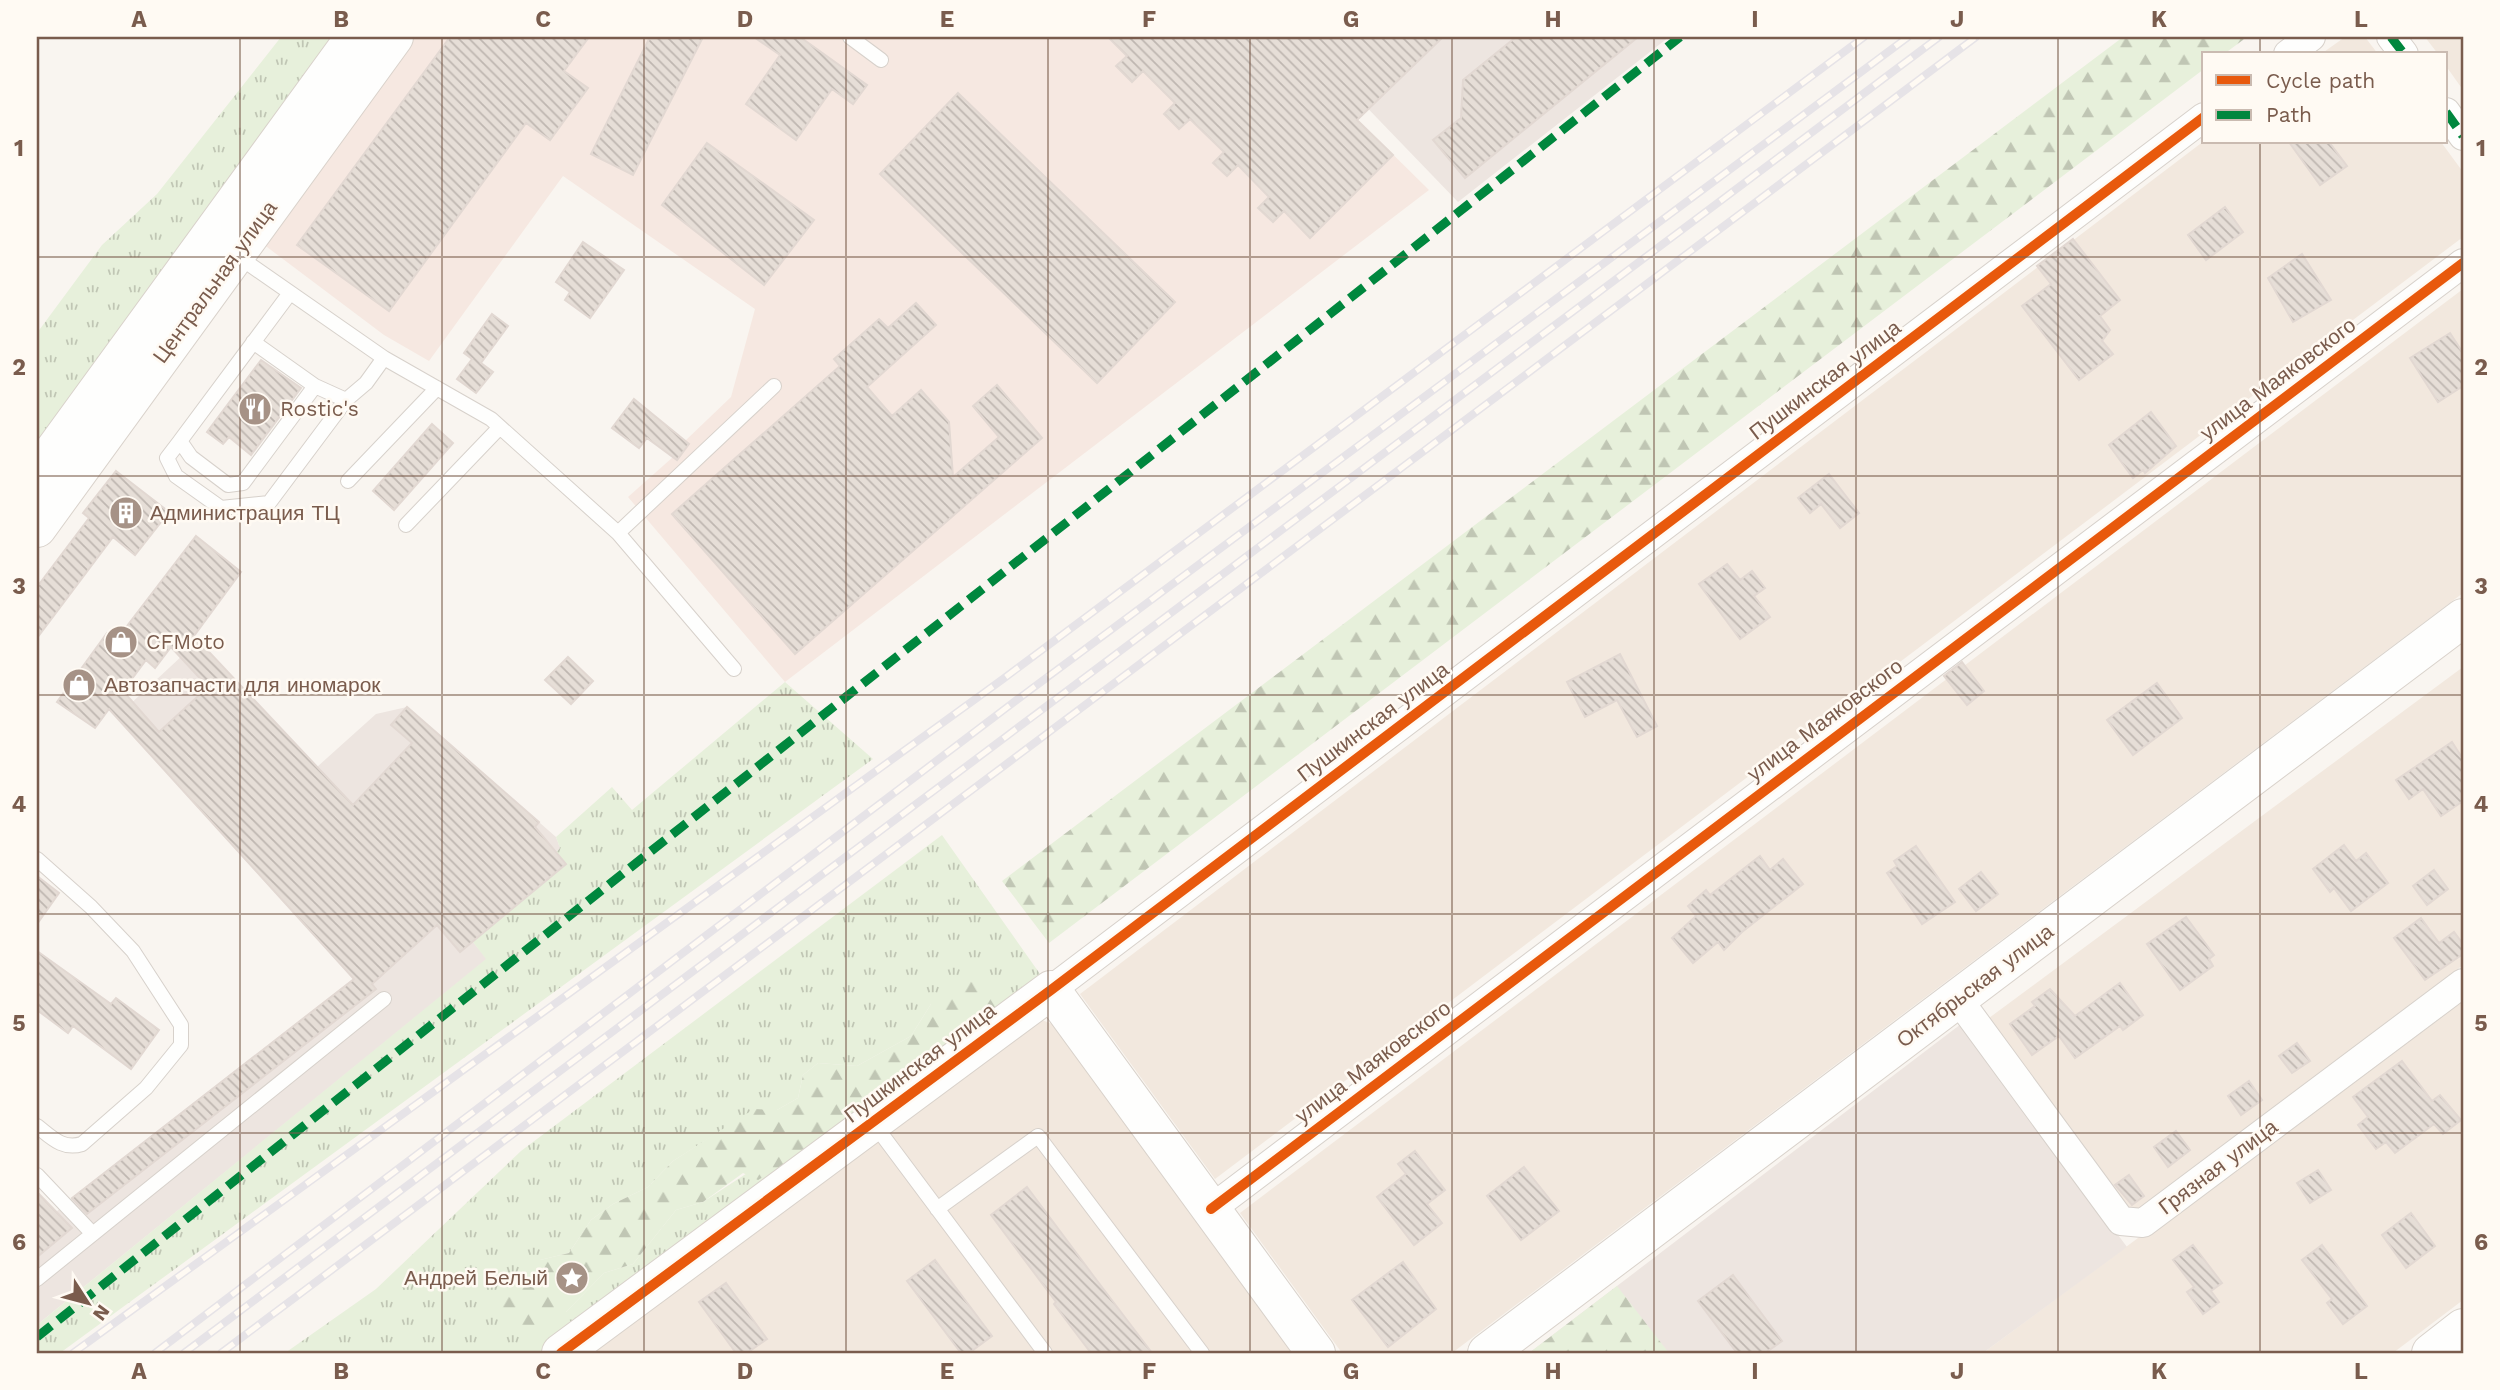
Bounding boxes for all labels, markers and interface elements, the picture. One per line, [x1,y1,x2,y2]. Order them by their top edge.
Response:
text: A [131,6,147,33]
text: B [333,6,349,33]
text: C [535,6,551,33]
text: D [737,6,753,33]
text: E [940,6,954,33]
text: F [1142,6,1156,33]
text: G [1343,6,1359,33]
text: H [1544,6,1562,33]
text: I [1751,6,1759,33]
text: J [1950,6,1964,33]
text: K [2151,6,2167,33]
text: L [2354,6,2368,33]
legend [2202,52,2448,144]
text: Cycle path [2266,68,2375,93]
text: Path [2266,102,2312,127]
text: 1 [14,135,24,162]
text: 1 [2476,135,2486,162]
street label: Центральная улица [147,195,282,368]
street label: улица Маяковского [2195,312,2360,445]
street label: Пушкинская улица [1744,314,1906,445]
text: 2 [12,354,26,381]
text: 2 [2474,354,2488,381]
restaurant icon: Rostic's [236,390,274,428]
place label: Rostic's [280,396,359,421]
building icon: Администрация ТЦ [107,494,145,532]
place label: Администрация ТЦ [150,500,340,525]
text: 3 [12,573,26,600]
text: 3 [2474,573,2488,600]
shop icon: CFMoto [102,623,140,661]
place label: CFMoto [146,629,225,654]
street label: улица Маяковского [1742,653,1907,786]
street label: Пушкинская улица [1292,656,1454,787]
shop icon: Автозапчасти для иномарок [60,666,98,704]
place label: Автозапчасти для иномарок [104,672,381,697]
text: 4 [12,791,27,818]
text: 4 [2474,791,2489,818]
street label: Октябрьская улица [1892,918,2058,1053]
street label: улица Маяковского [1290,995,1455,1128]
street label: Пушкинская улица [839,997,1001,1128]
text: 5 [12,1010,26,1037]
text: 5 [2474,1010,2488,1037]
street label: Грязная улица [2153,1114,2282,1219]
text: 6 [12,1229,26,1256]
text: 6 [2474,1229,2488,1256]
place icon: Андрей Белый [553,1259,591,1297]
place label: Андрей Белый [404,1265,548,1290]
north arrow [52,1268,122,1338]
text: N [88,1300,115,1325]
text: A [131,1358,147,1385]
text: B [333,1358,349,1385]
text: C [535,1358,551,1385]
text: D [737,1358,753,1385]
text: E [940,1358,954,1385]
text: F [1142,1358,1156,1385]
text: G [1343,1358,1359,1385]
text: H [1544,1358,1562,1385]
text: I [1751,1358,1759,1385]
text: J [1950,1358,1964,1385]
text: K [2151,1358,2167,1385]
text: L [2354,1358,2368,1385]

